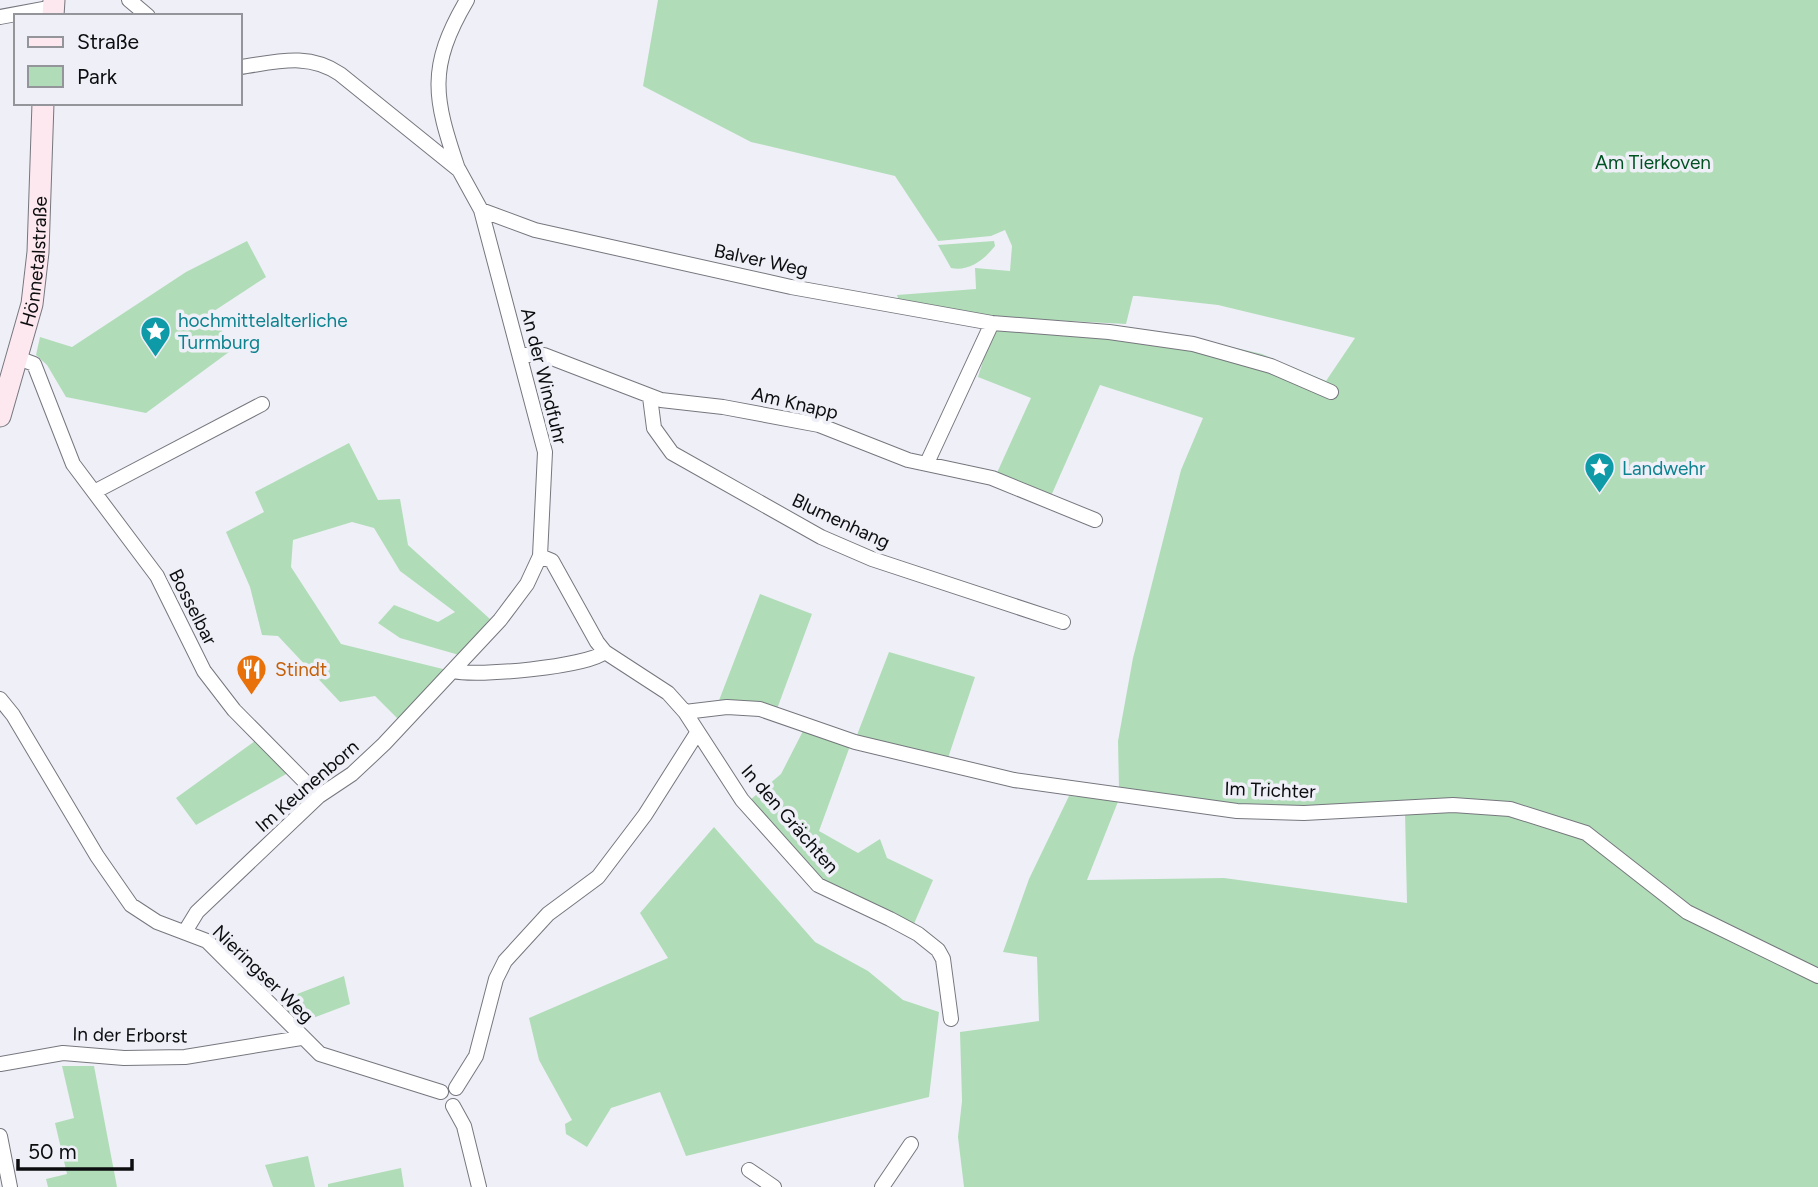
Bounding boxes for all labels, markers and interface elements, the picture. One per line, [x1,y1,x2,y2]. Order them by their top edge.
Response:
legend [14,14,242,105]
text: Straße [77,29,139,54]
text: Park [77,64,118,89]
park label: Am Tierkoven [1595,151,1711,174]
street label: Hönnetalstraße [15,196,51,329]
street label: Balver Weg [712,239,810,281]
street label: An der Windfuhr [516,305,572,447]
place label: hochmittelalterliche Turmburg [178,309,348,354]
place icon: hochmittelalterliche Turmburg [138,314,172,358]
street label: Am Knapp [750,382,840,424]
place icon: Landwehr [1582,451,1616,495]
place label: Landwehr [1622,457,1706,480]
street label: Blumenhang [788,488,894,554]
street label: Bosselbar [164,565,222,649]
restaurant icon: Stindt [235,652,269,696]
place label: Stindt [275,658,327,681]
street label: Im Keunenborn [251,735,363,837]
street label: In den Grächten [736,760,844,878]
street label: Im Trichter [1224,777,1317,803]
street label: Nieringser Weg [208,920,318,1028]
street label: In der Erborst [72,1022,188,1048]
scale bar [18,1128,131,1172]
text: 50 m [28,1139,77,1164]

